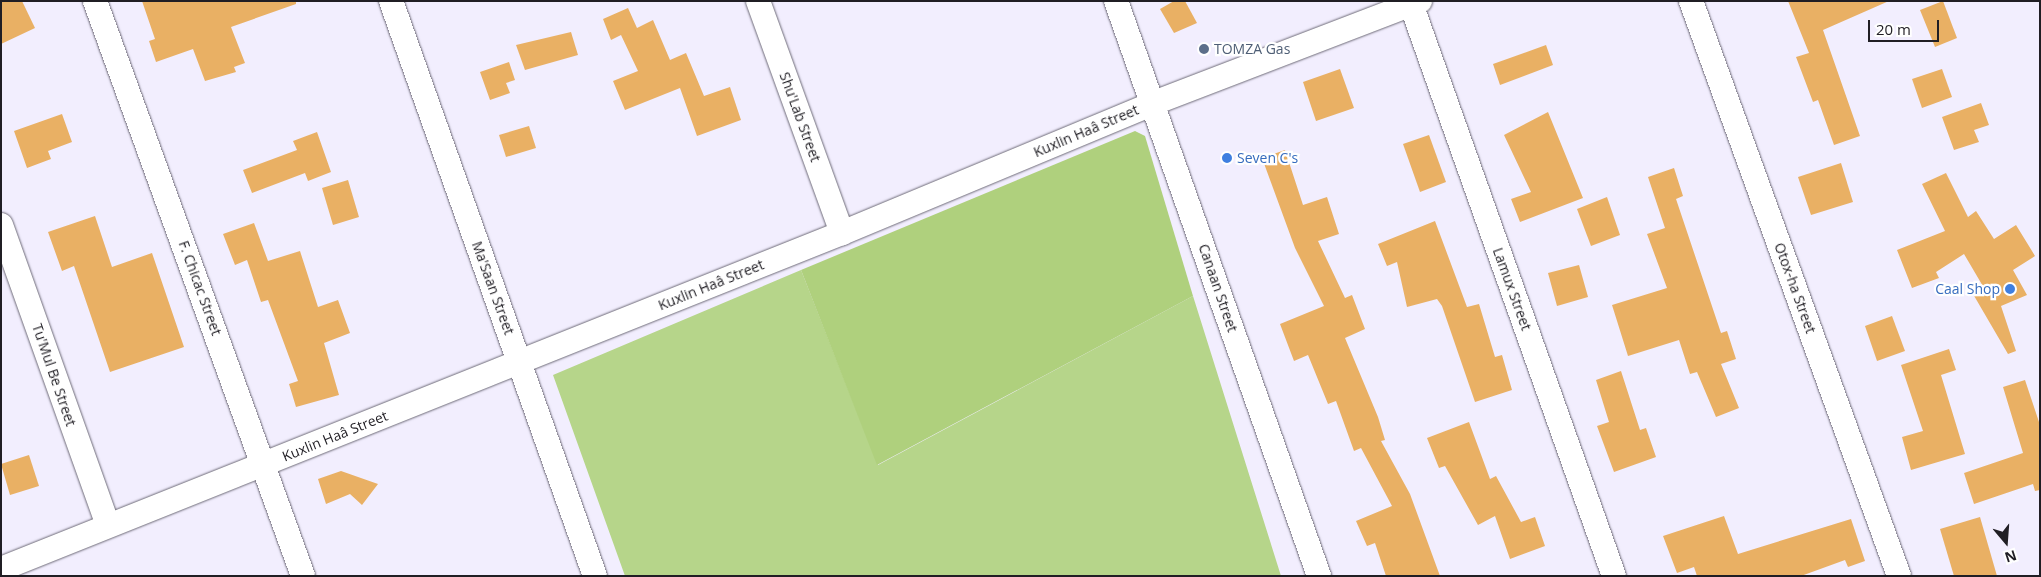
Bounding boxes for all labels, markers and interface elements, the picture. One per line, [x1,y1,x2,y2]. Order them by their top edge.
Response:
scale bar [1871,10,1942,42]
text: 20 m [1876,19,1911,39]
place label: TOMZA Gas [1214,41,1290,57]
marker: TOMZA Gas [1198,43,1210,55]
street label: Shu'Lab Street [776,70,824,164]
street label: Kuxlin Haâ Street [1031,101,1141,161]
place label: Seven C's [1237,150,1298,166]
marker: Seven C's [1221,152,1233,164]
street label: F. Chicac Street [175,238,225,338]
street label: Ma'Saan Street [468,239,518,337]
street label: Otox-ha Street [1771,240,1819,336]
street label: Canaan Street [1195,242,1241,334]
street label: Lamux Street [1489,245,1535,333]
street label: Kuxlin Haâ Street [656,256,766,314]
place label: Caal Shop [1935,281,2000,297]
marker: Caal Shop [2004,283,2016,295]
street label: Tu'Mul Be Street [29,322,79,428]
street label: Kuxlin Haâ Street [280,407,390,465]
north arrow [1981,517,2031,567]
text: N [2002,546,2019,568]

